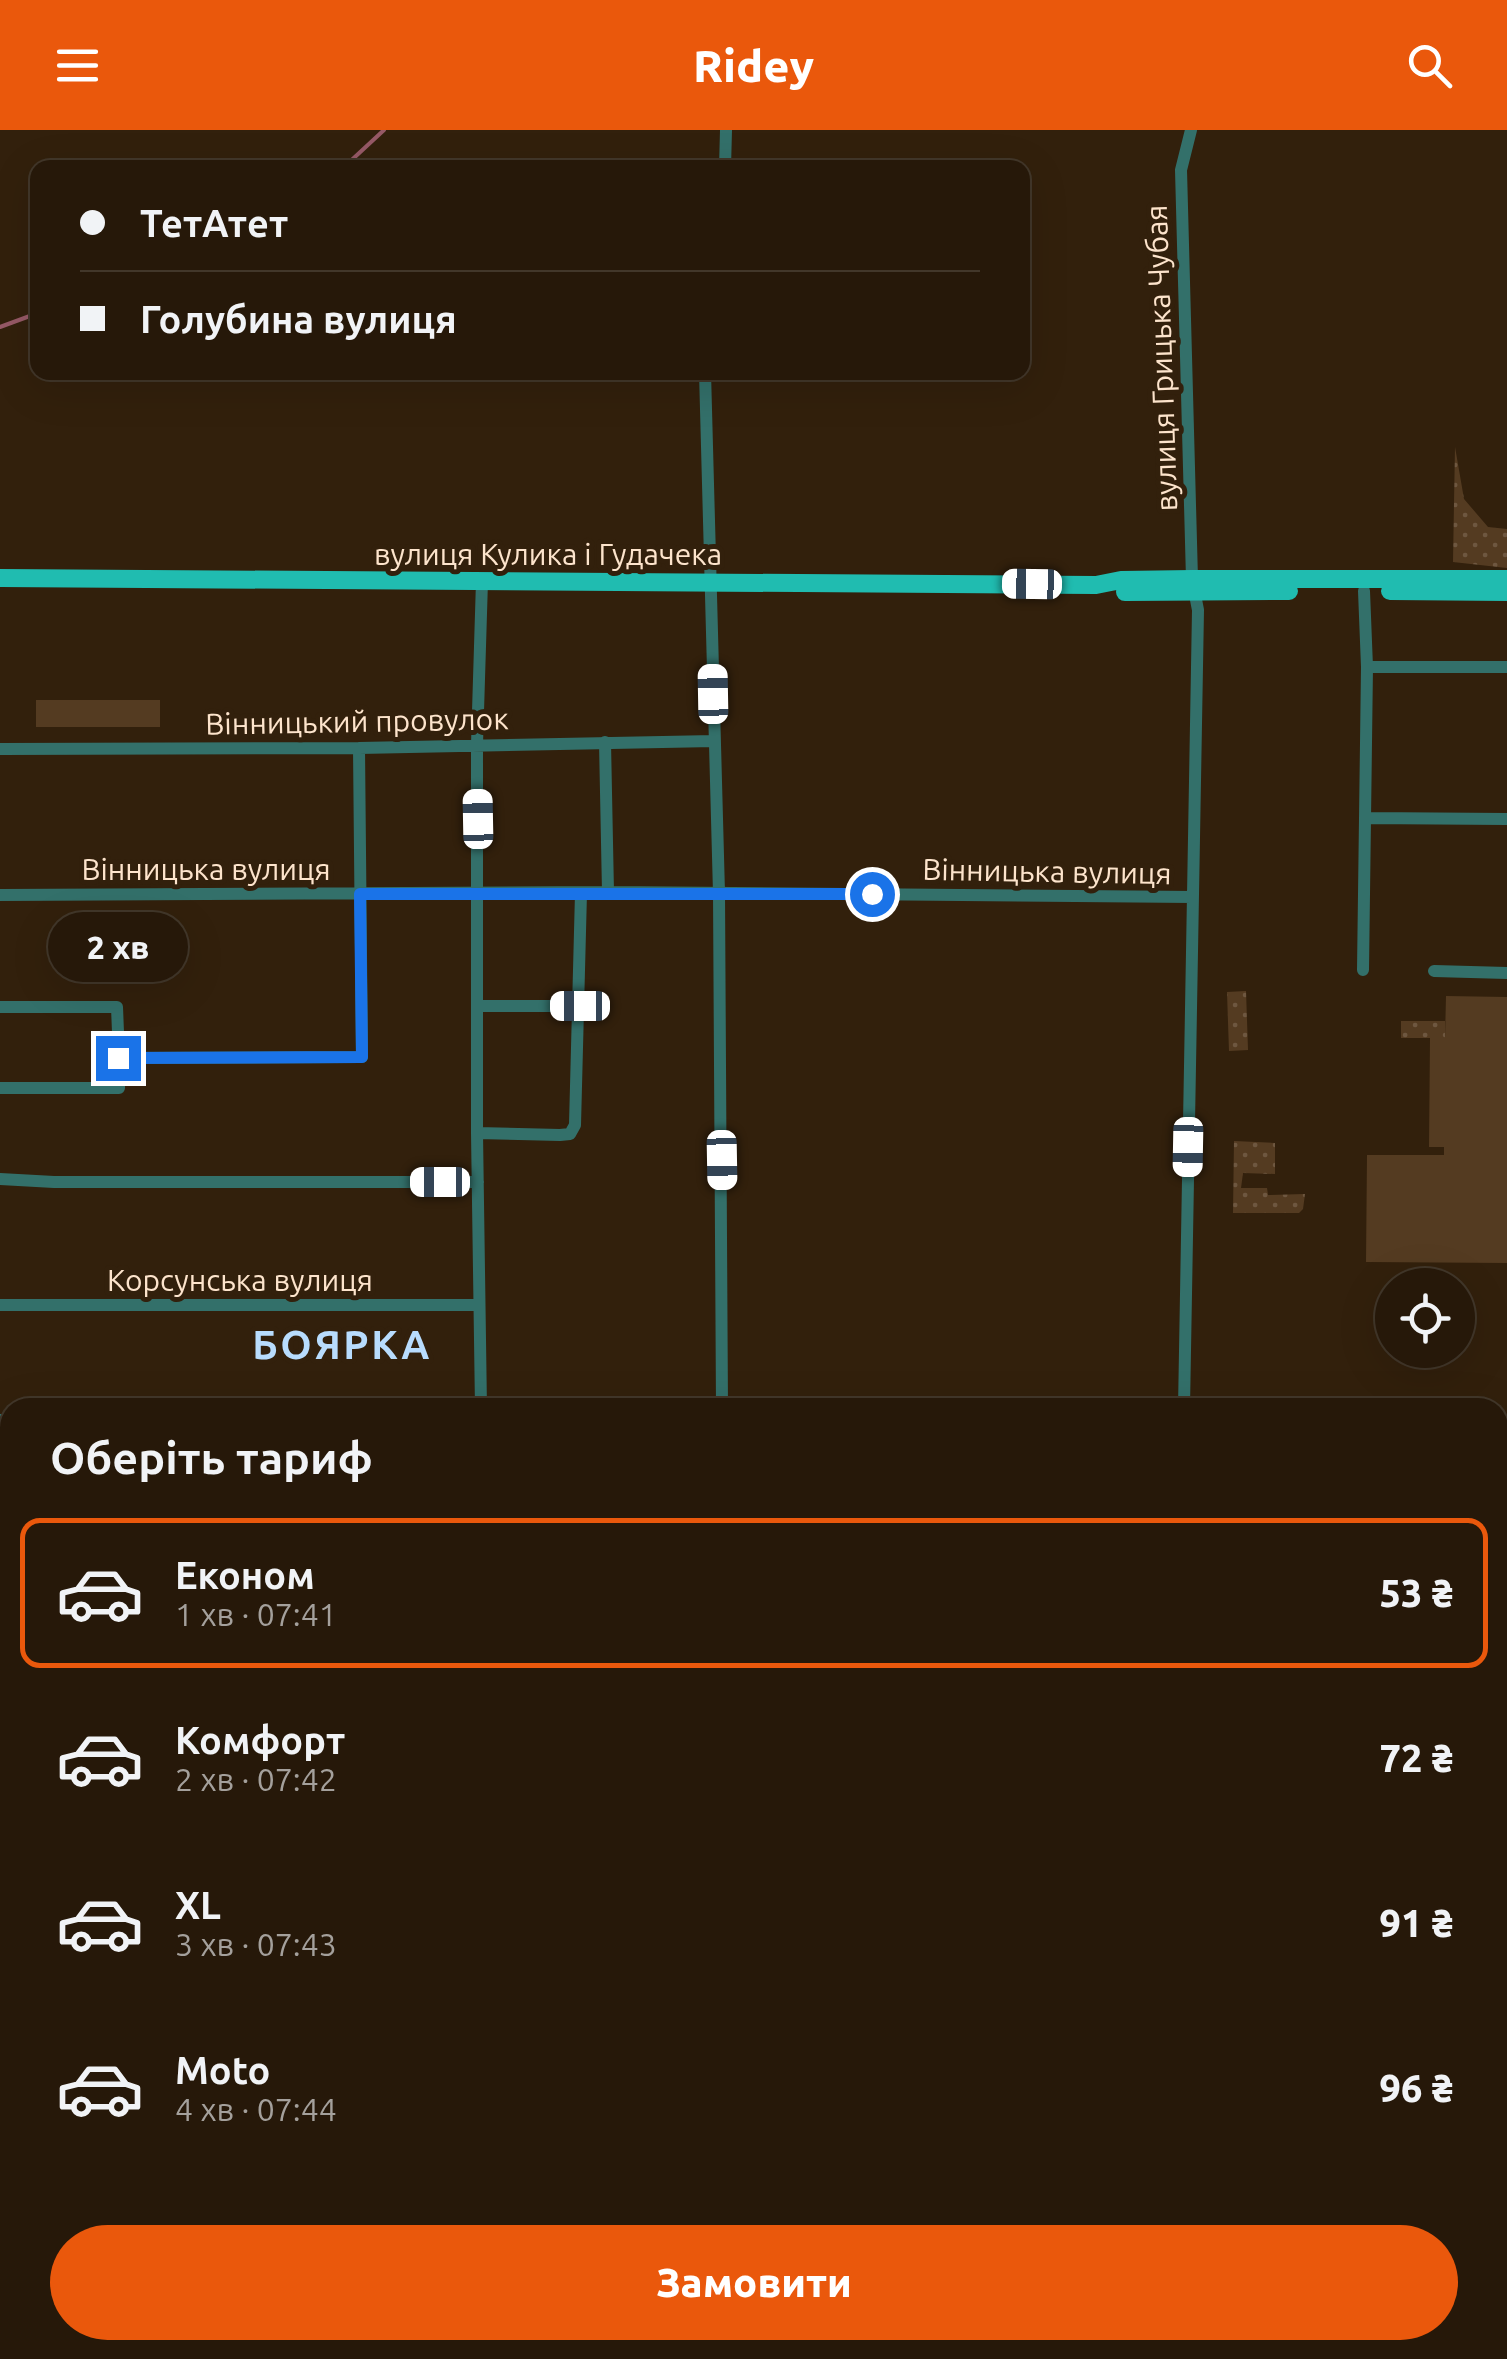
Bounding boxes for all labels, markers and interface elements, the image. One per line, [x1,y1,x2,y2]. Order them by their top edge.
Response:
icon: menu [50,38,105,93]
icon: search [1402,38,1457,93]
text: Ridey [693,40,814,91]
text: ТетАтет [140,202,288,244]
street label: вулиця Грицька Чубая [1139,204,1183,512]
text: Голубина вулиця [140,298,457,340]
street label: вулиця Кулика і Гудачека [374,537,722,571]
car [1002,568,1062,600]
car [697,664,729,724]
street label: Вінницький провулок [205,701,509,741]
car [462,789,494,849]
street label: Вінницька вулиця [81,852,331,886]
street label: Вінницька вулиця [922,852,1172,890]
route start [850,872,895,917]
callout: 2 хв [48,913,188,983]
text: 2 хв [87,929,149,965]
car [550,991,610,1021]
route end [96,1036,141,1081]
car [1172,1117,1204,1177]
car [706,1130,738,1190]
car [410,1167,470,1197]
street label: Корсунська вулиця [107,1263,373,1297]
map controls [1375,1268,1475,1368]
button: locate [1375,1268,1475,1368]
district label: БОЯРКА [252,1322,432,1367]
text: Оберіть тариф [50,1432,373,1483]
icon: car [55,1548,145,1638]
text: Економ [175,1554,315,1596]
text: 53 ₴ [1380,1572,1453,1614]
text: 1 хв · 07:41 [175,1596,337,1632]
icon: car [55,1713,145,1803]
text: Комфорт [175,1719,345,1761]
text: 72 ₴ [1380,1737,1453,1779]
text: 2 хв · 07:42 [175,1761,337,1797]
icon: car [55,1878,145,1968]
text: XL [175,1884,221,1926]
text: 91 ₴ [1380,1902,1453,1944]
text: 3 хв · 07:43 [175,1926,337,1962]
icon: car [55,2043,145,2133]
text: Moto [175,2049,270,2091]
text: 96 ₴ [1380,2067,1453,2109]
text: 4 хв · 07:44 [175,2091,337,2127]
button: Замовити [50,2225,1458,2340]

